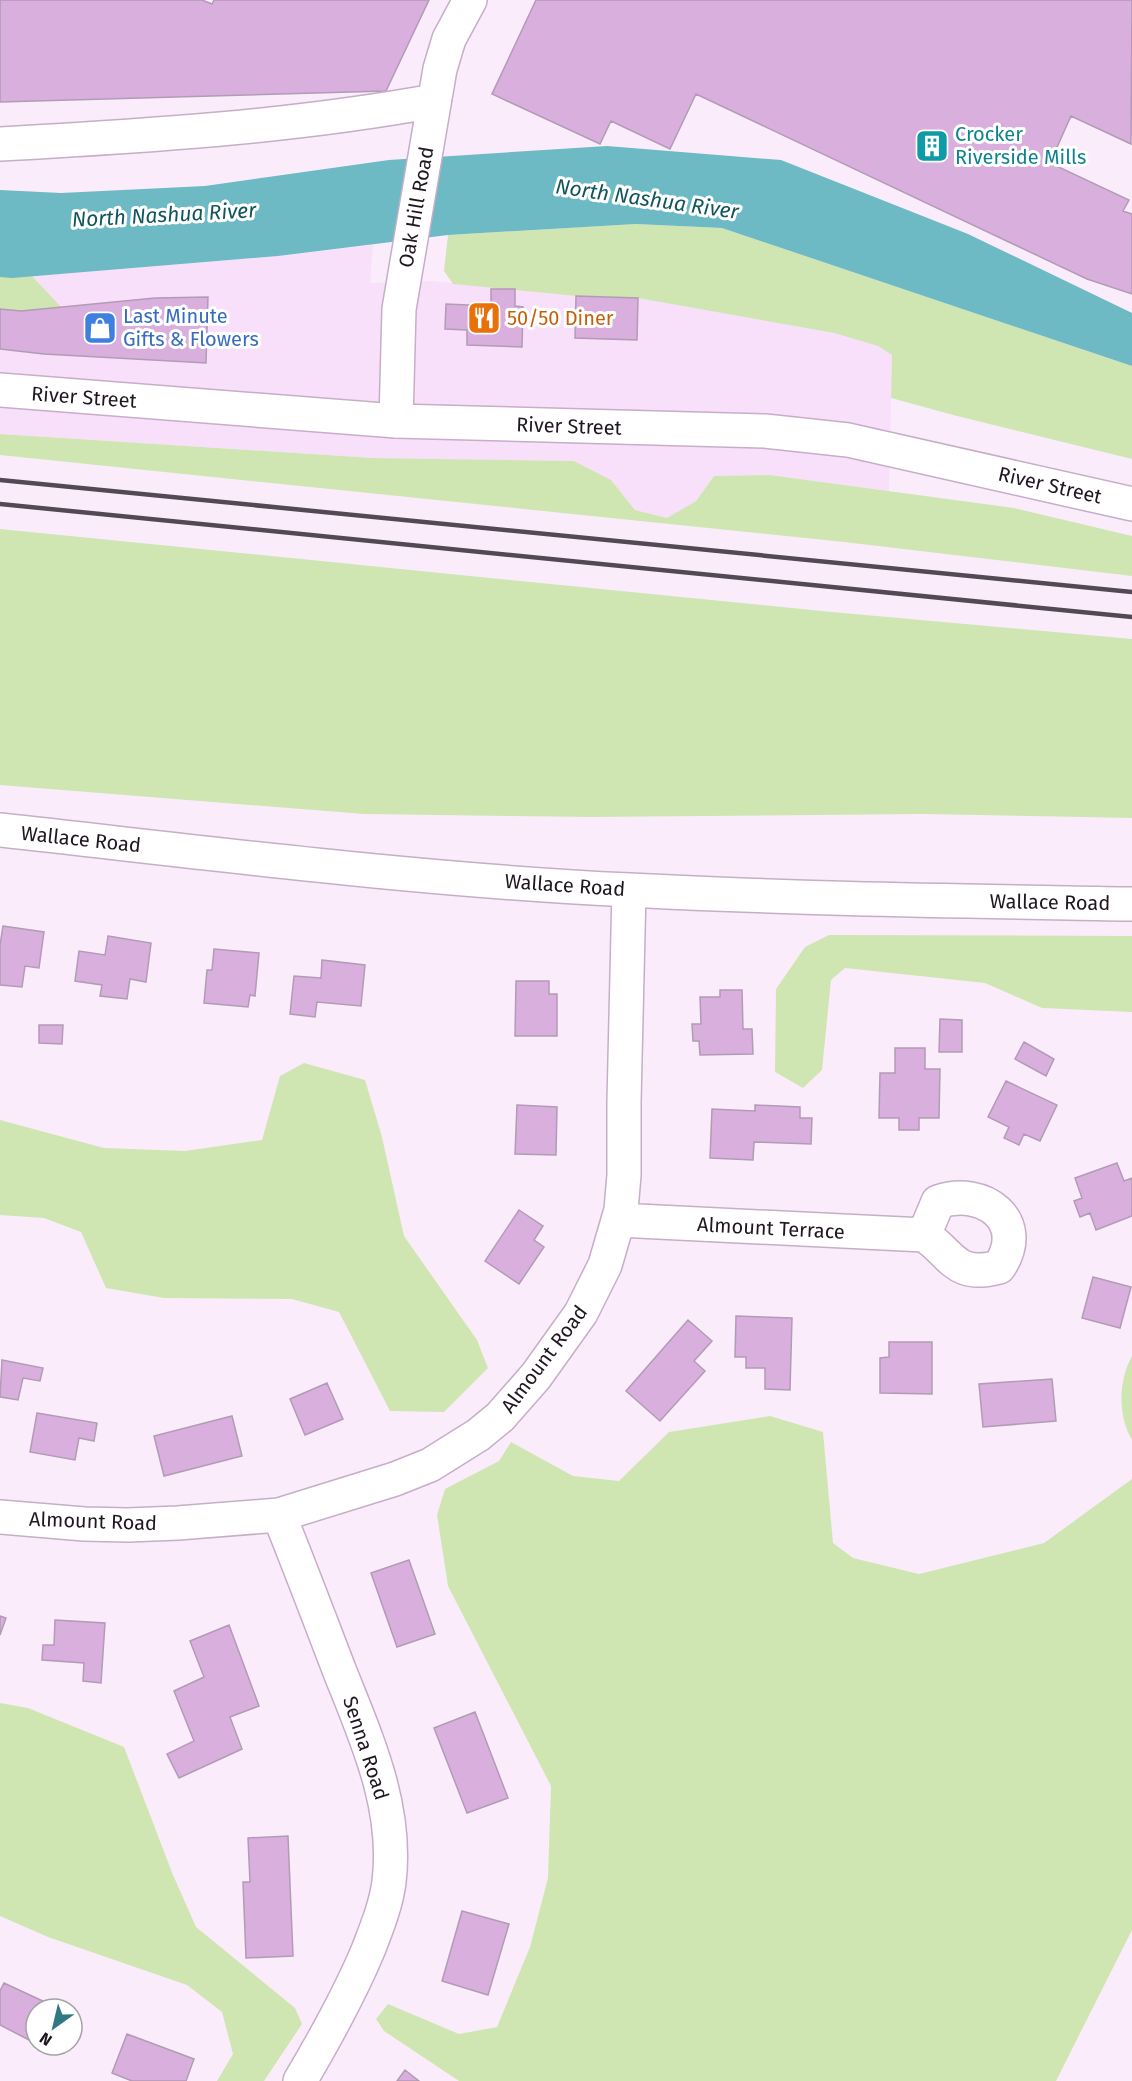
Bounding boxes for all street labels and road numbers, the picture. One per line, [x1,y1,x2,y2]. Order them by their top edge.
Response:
street label: Oak Hill Road [394,145,438,269]
street label: River Street [30,381,138,413]
street label: River Street [516,412,623,440]
street label: River Street [996,461,1105,509]
street label: Wallace Road [20,821,142,857]
street label: Wallace Road [504,869,626,901]
street label: Wallace Road [990,889,1110,915]
street label: Almount Terrace [697,1212,845,1244]
street label: Almount Road [496,1301,592,1417]
street label: Almount Road [29,1507,157,1535]
street label: Senna Road [338,1693,394,1803]

